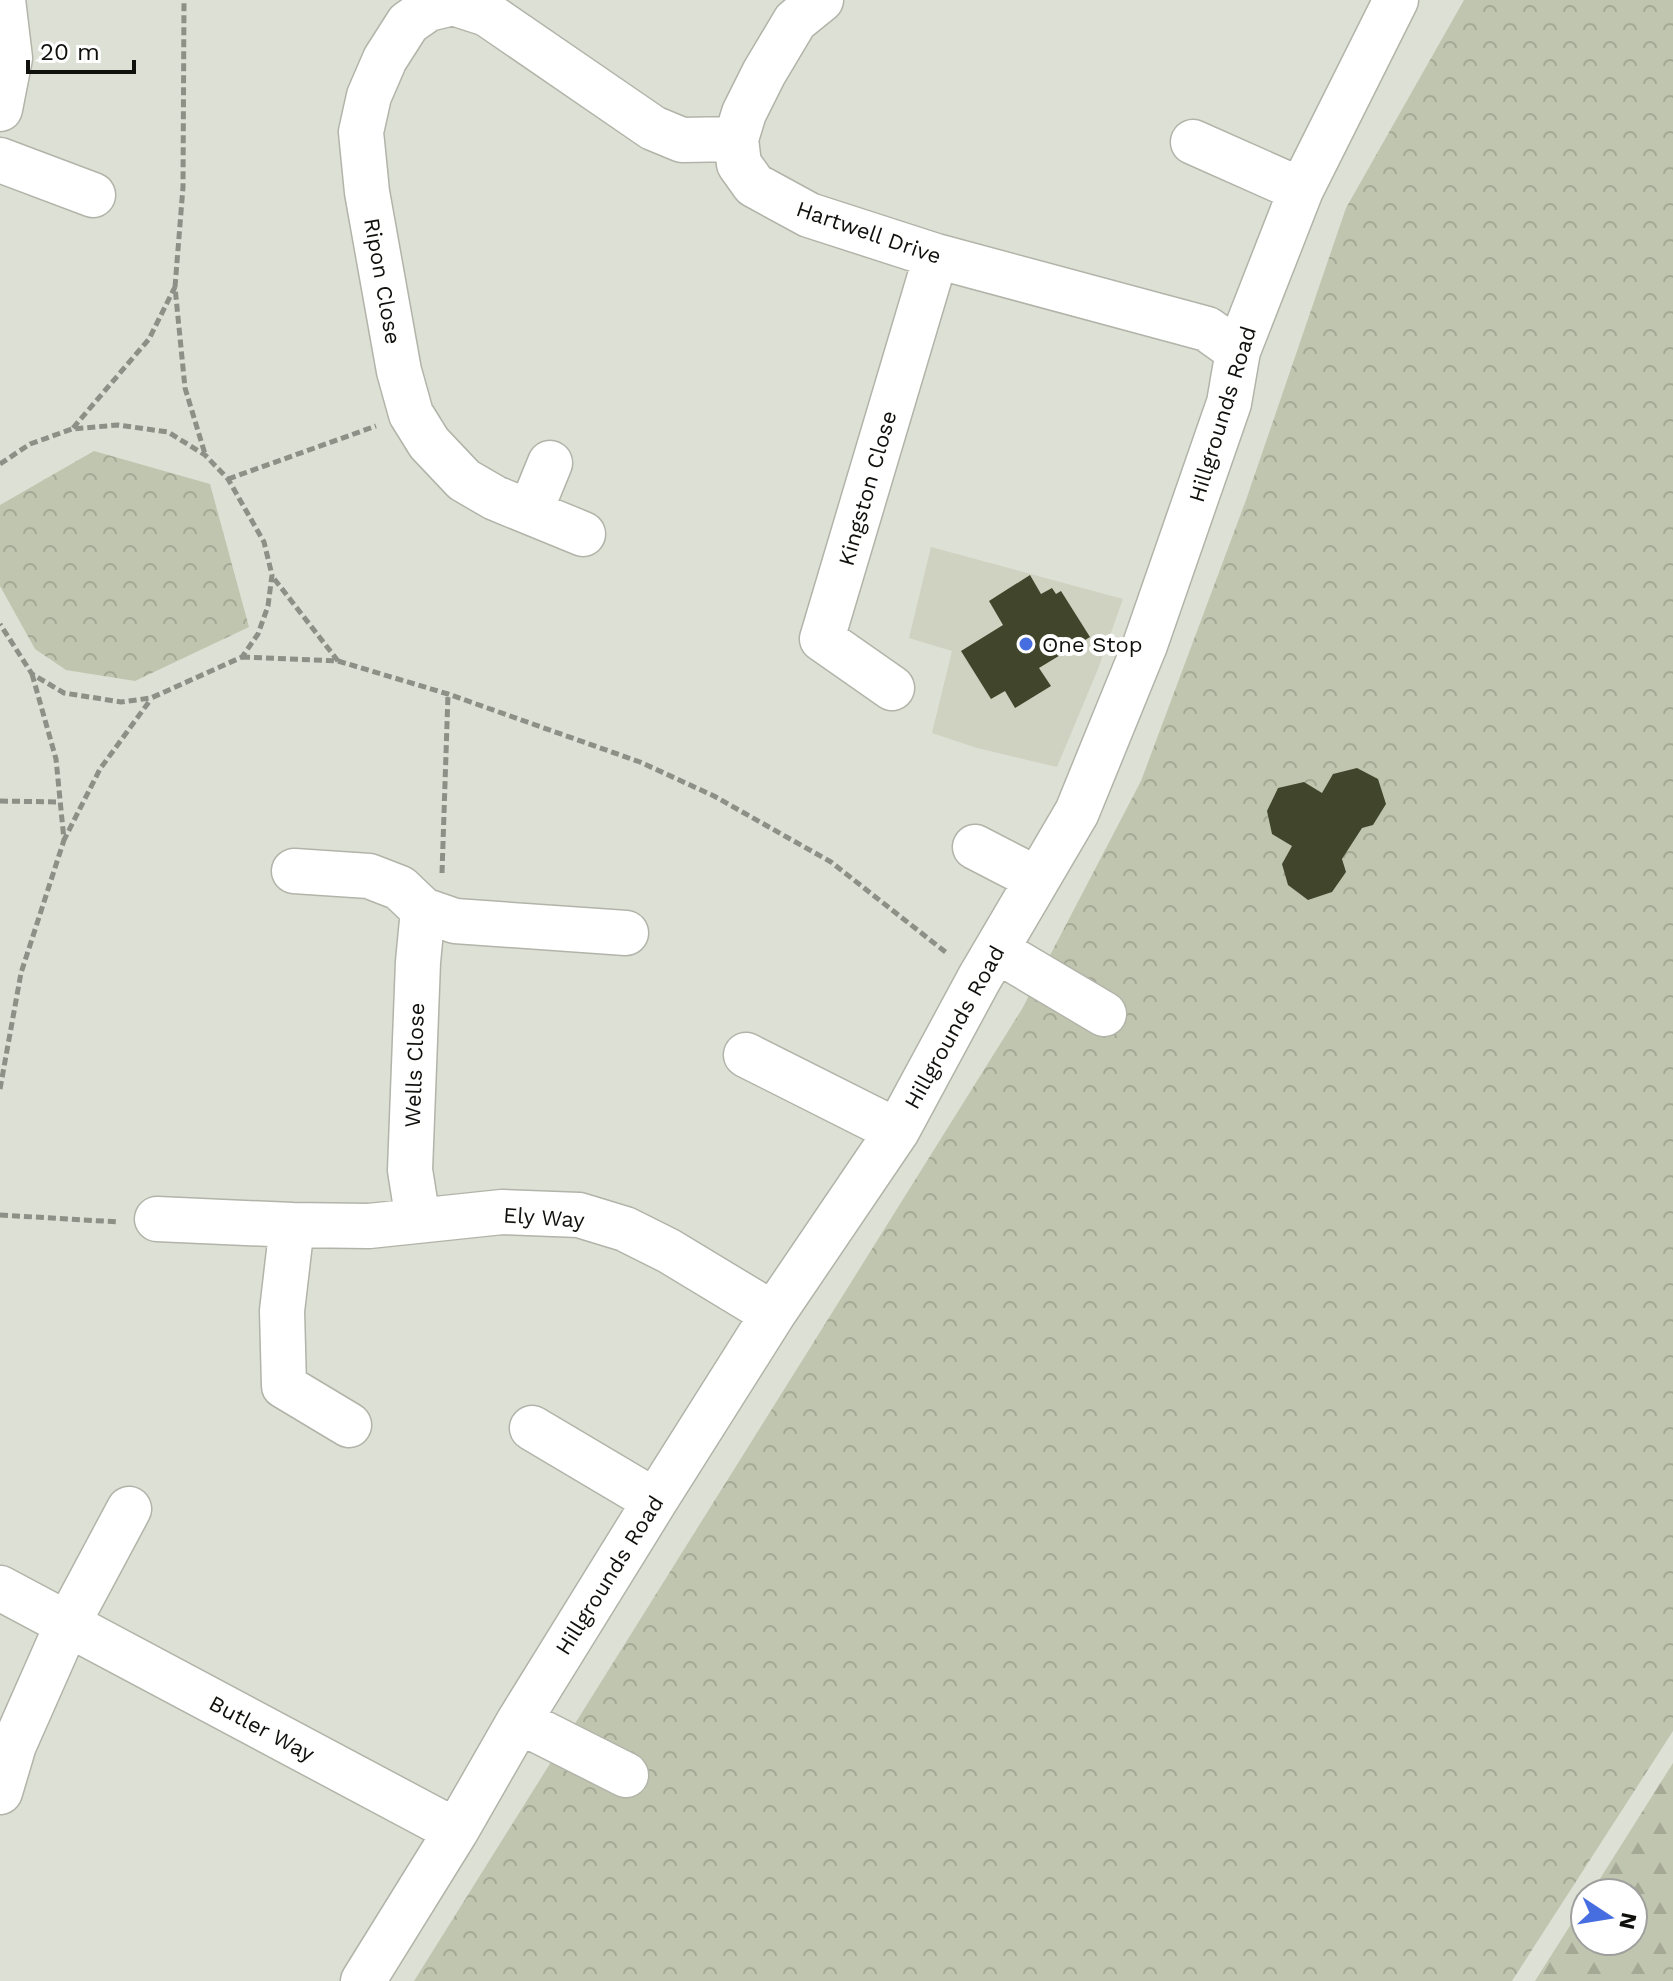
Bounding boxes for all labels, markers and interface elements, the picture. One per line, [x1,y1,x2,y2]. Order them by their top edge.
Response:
scale bar [28,24,134,74]
text: 20 m [40,38,100,66]
street label: Hartwell Drive [793,196,945,269]
street label: Ripon Close [359,216,406,346]
street label: Hillgrounds Road [1184,323,1261,505]
street label: Kingston Close [833,408,902,569]
place label: One Stop [1042,632,1142,657]
marker: One Stop [1017,635,1035,653]
street label: Hillgrounds Road [899,941,1010,1113]
street label: Wells Close [400,1002,429,1128]
street label: Ely Way [502,1202,586,1233]
street label: Hillgrounds Road [550,1491,668,1659]
street label: Butler Way [205,1690,319,1767]
north arrow [1569,1877,1649,1957]
text: N [1614,1910,1642,1932]

